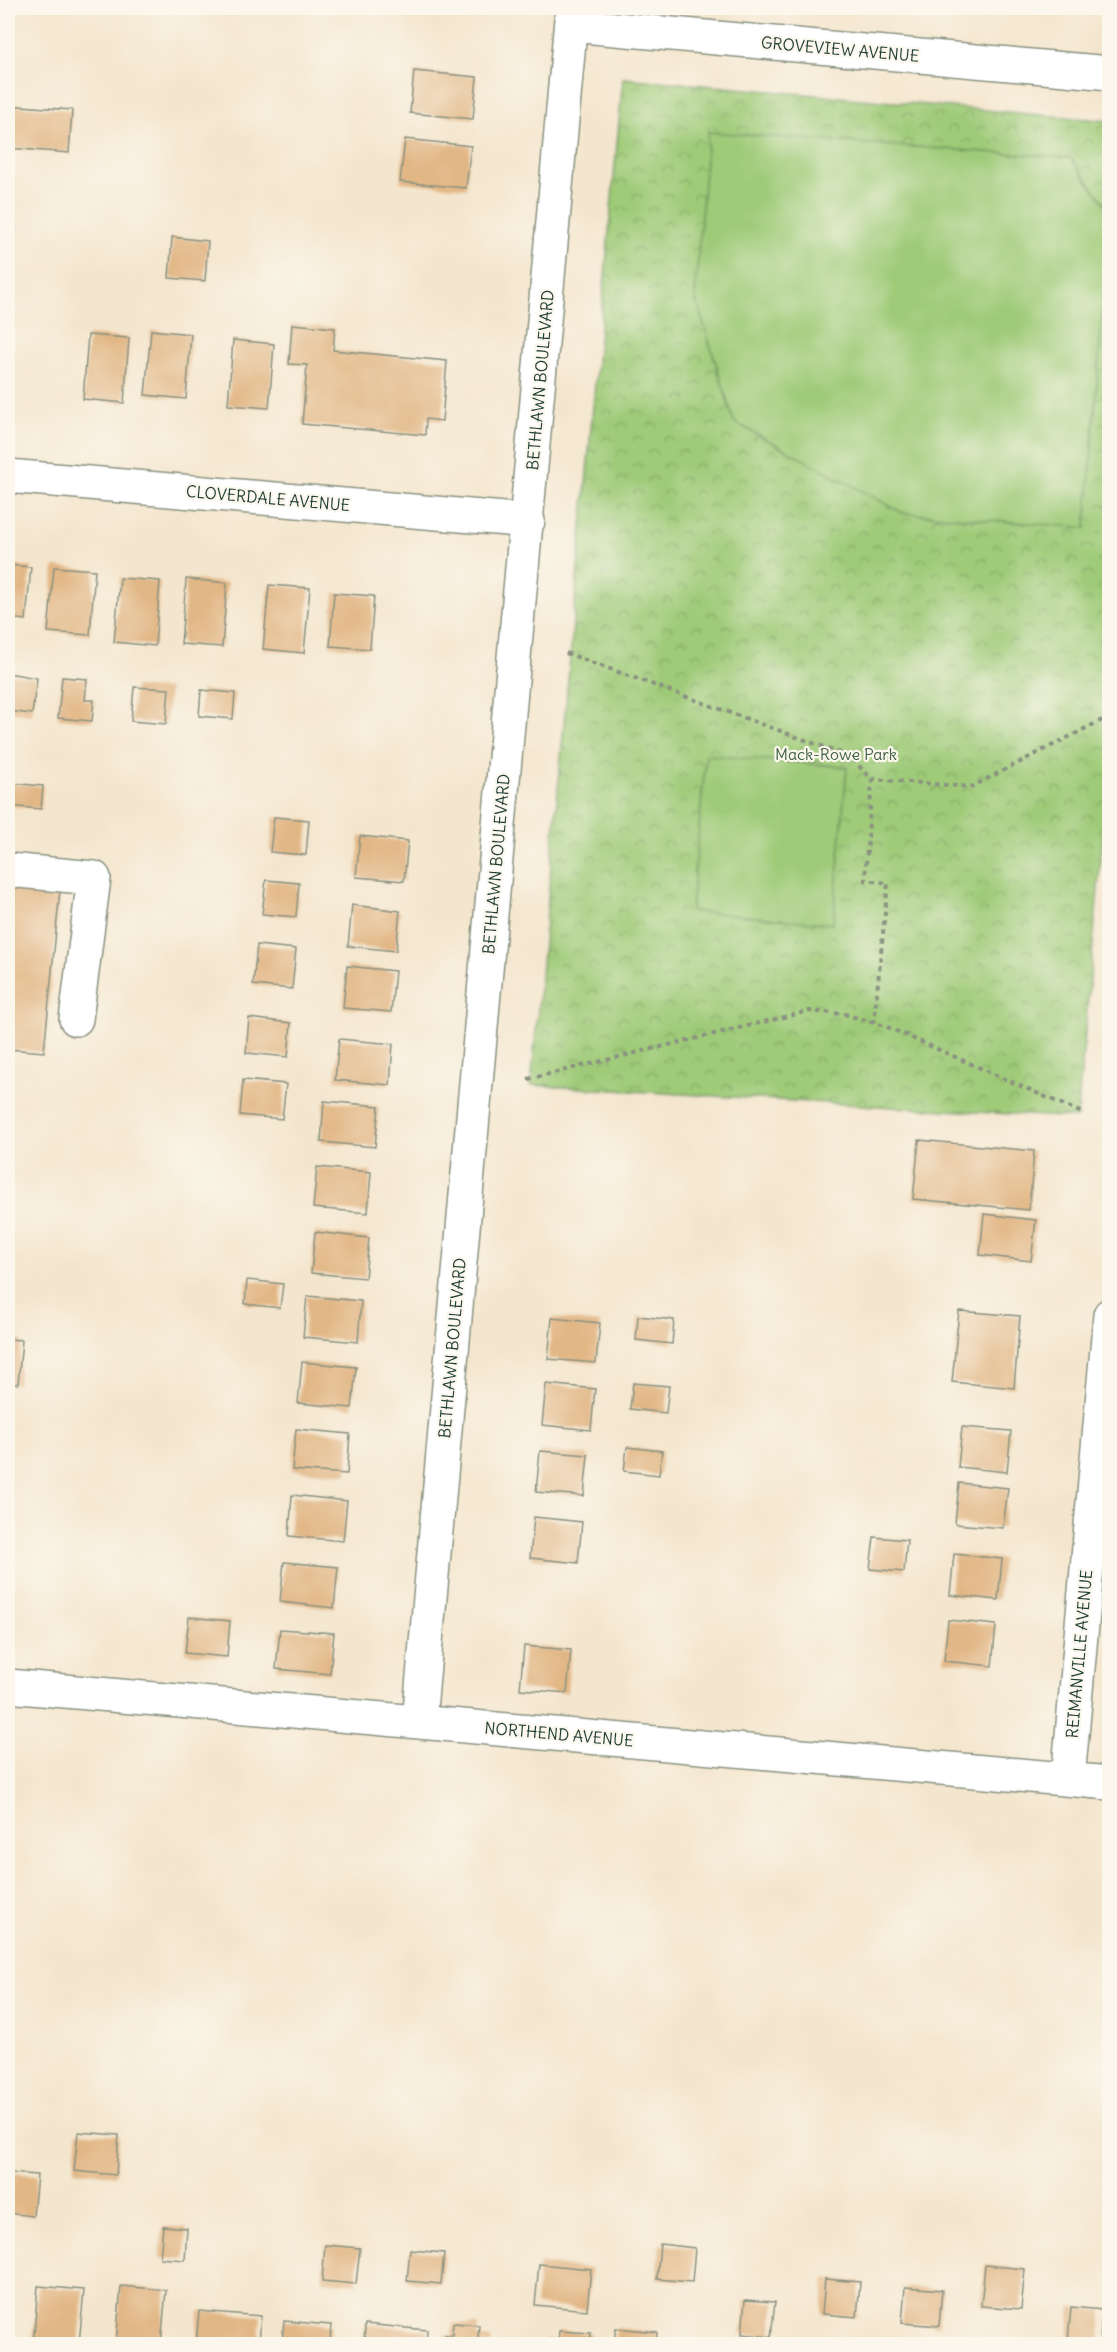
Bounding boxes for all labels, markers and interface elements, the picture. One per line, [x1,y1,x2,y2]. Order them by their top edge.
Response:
street label: GROVEVIEW AVENUE [760,32,920,66]
street label: BETHLAWN BOULEVARD [522,289,558,471]
street label: CLOVERDALE AVENUE [185,481,351,515]
park label: Mack-Rowe Park [775,744,897,764]
street label: BETHLAWN BOULEVARD [478,773,514,955]
street label: BETHLAWN BOULEVARD [434,1257,470,1439]
street label: REIMANVILLE AVENUE [1062,1569,1096,1739]
street label: NORTHEND AVENUE [484,1718,634,1750]

